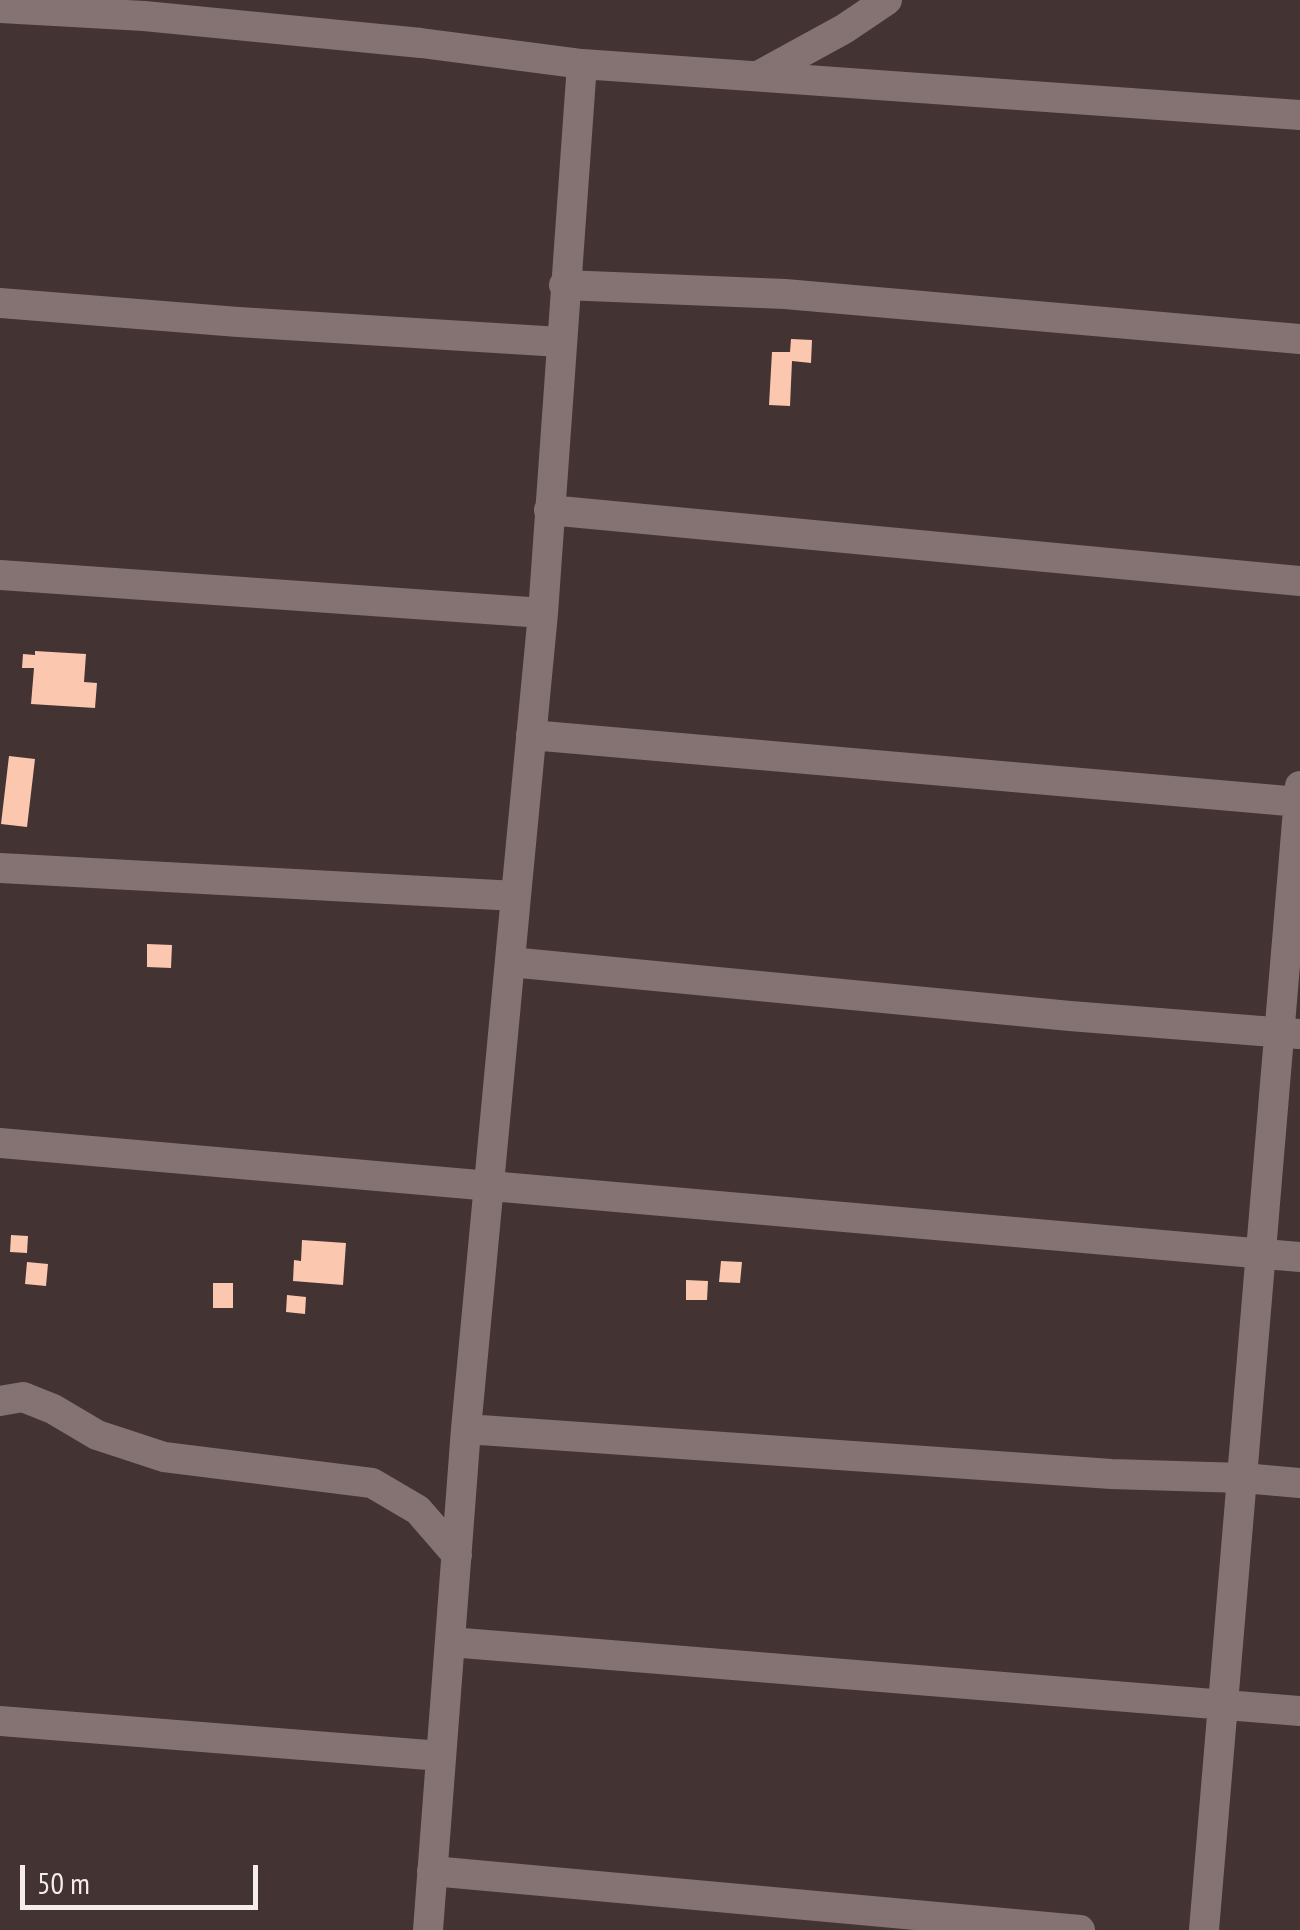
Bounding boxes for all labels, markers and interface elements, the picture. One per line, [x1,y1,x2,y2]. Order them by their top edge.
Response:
scale bar [25,1845,262,1907]
text: 50 m [37,1863,90,1902]

